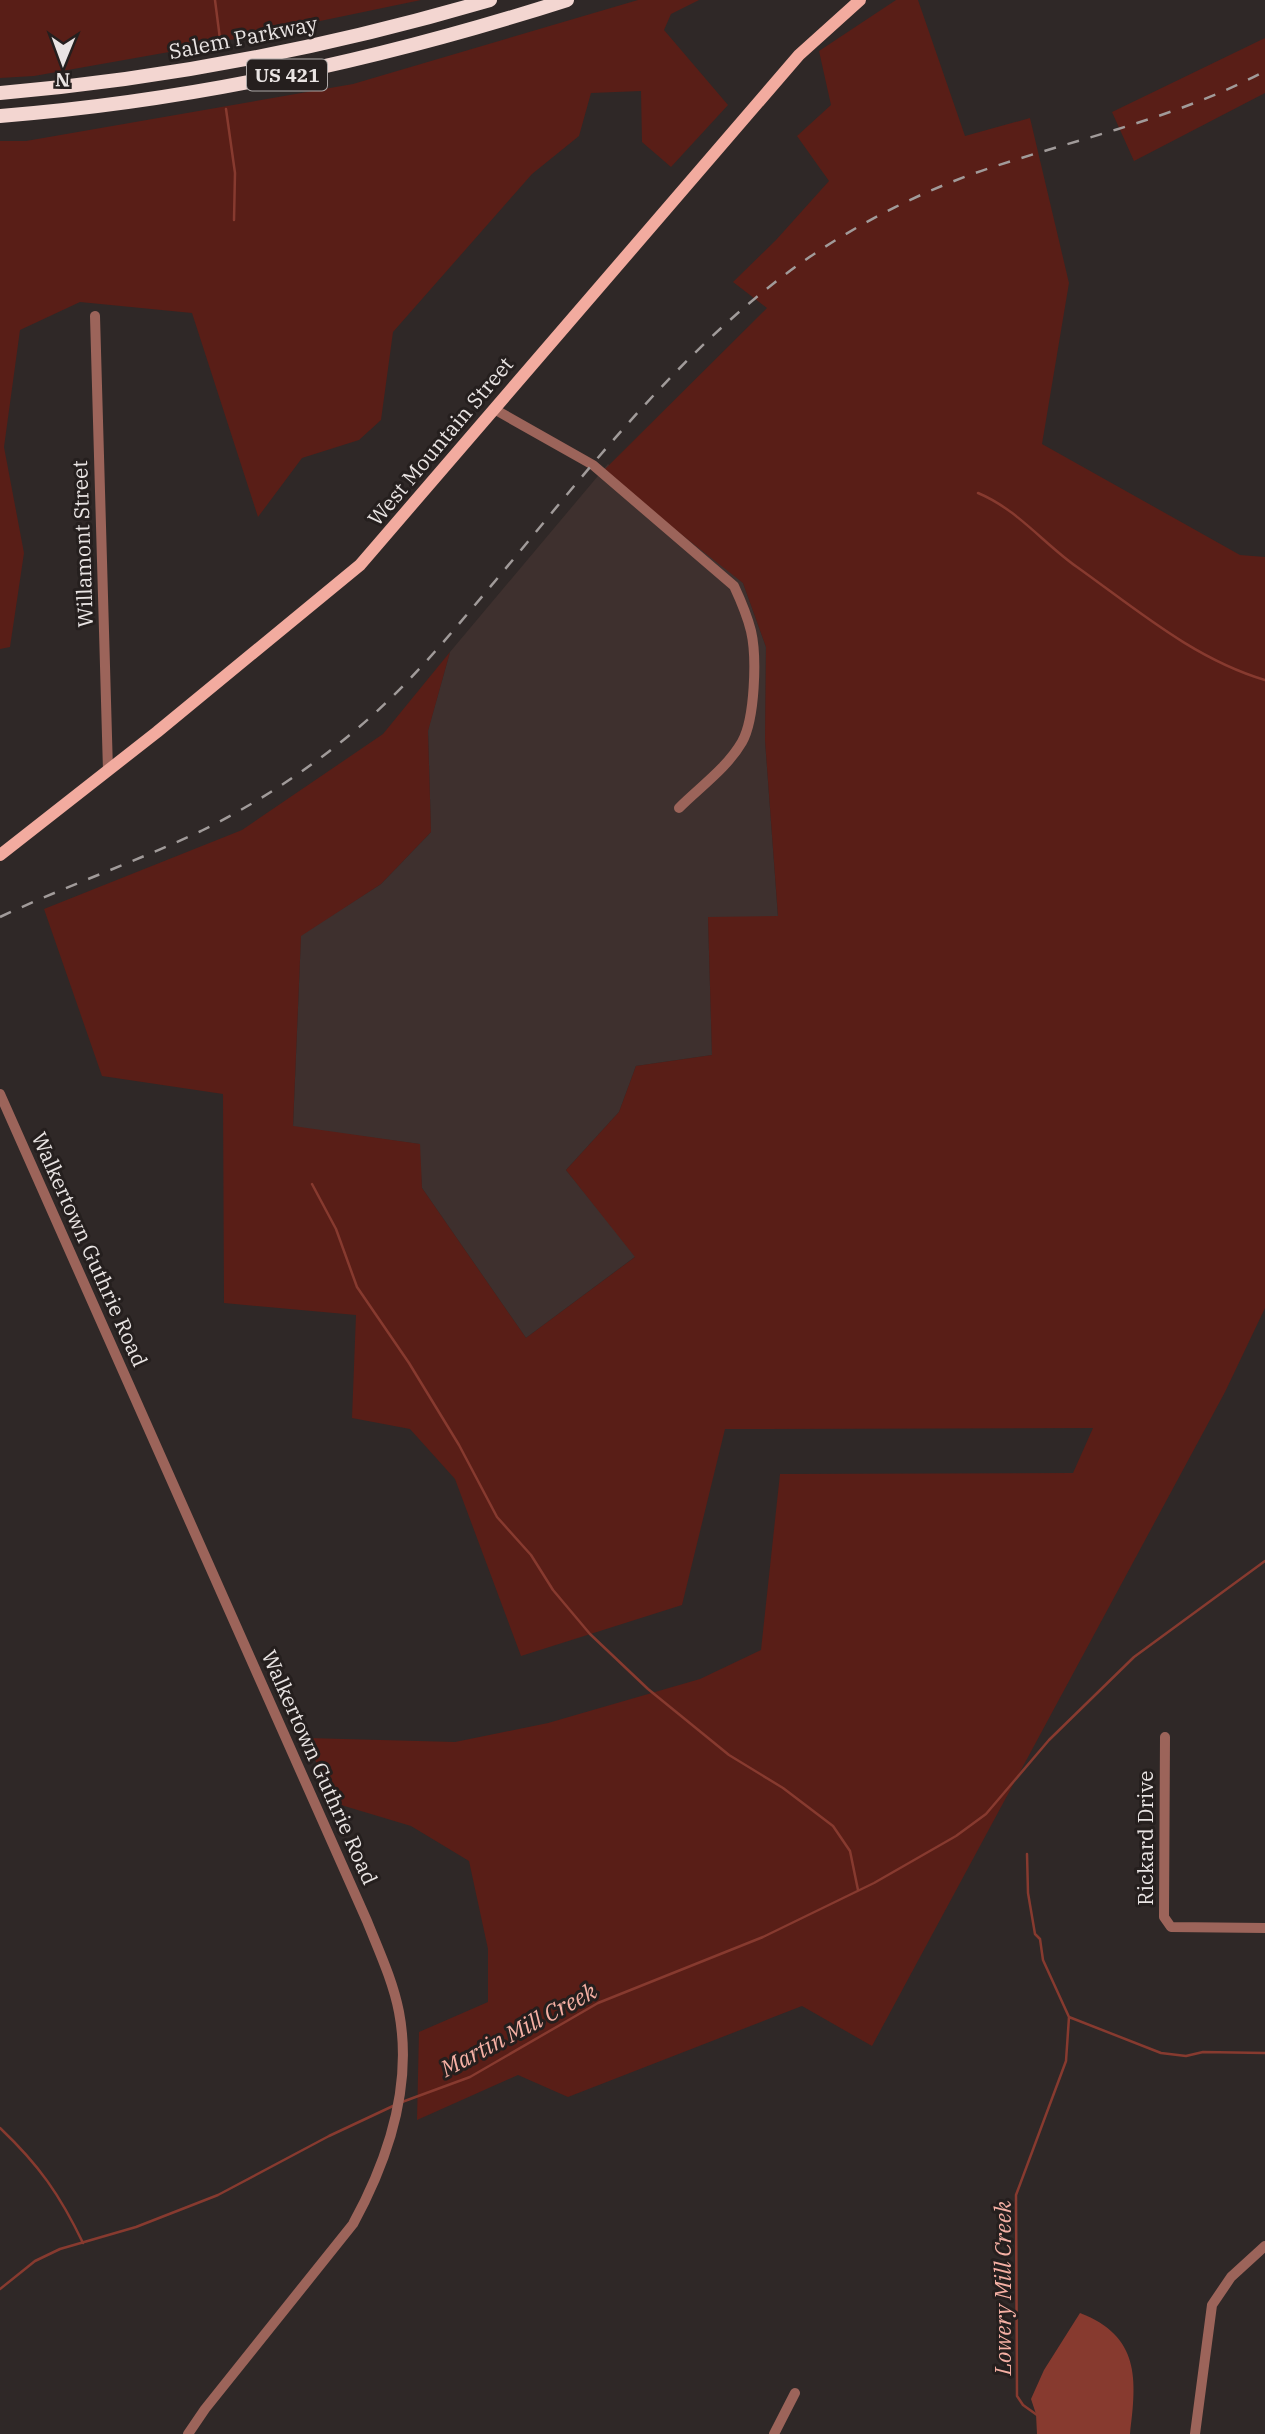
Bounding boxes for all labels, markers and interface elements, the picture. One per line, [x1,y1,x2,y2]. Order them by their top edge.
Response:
street label: Salem Parkway [166,9,320,65]
north arrow [28,28,98,98]
road number: US 421 [247,60,327,90]
text: N [55,68,70,92]
street label: West Mountain Street [361,351,519,531]
street label: Willamont Street [65,460,99,628]
street label: Walkertown Guthrie Road [26,1127,155,1371]
street label: Walkertown Guthrie Road [256,1645,385,1889]
street label: Rickard Drive [1131,1770,1159,1906]
water label: Martin Mill Creek [434,1975,602,2083]
water label: Lowery Mill Creek [987,2200,1017,2376]

